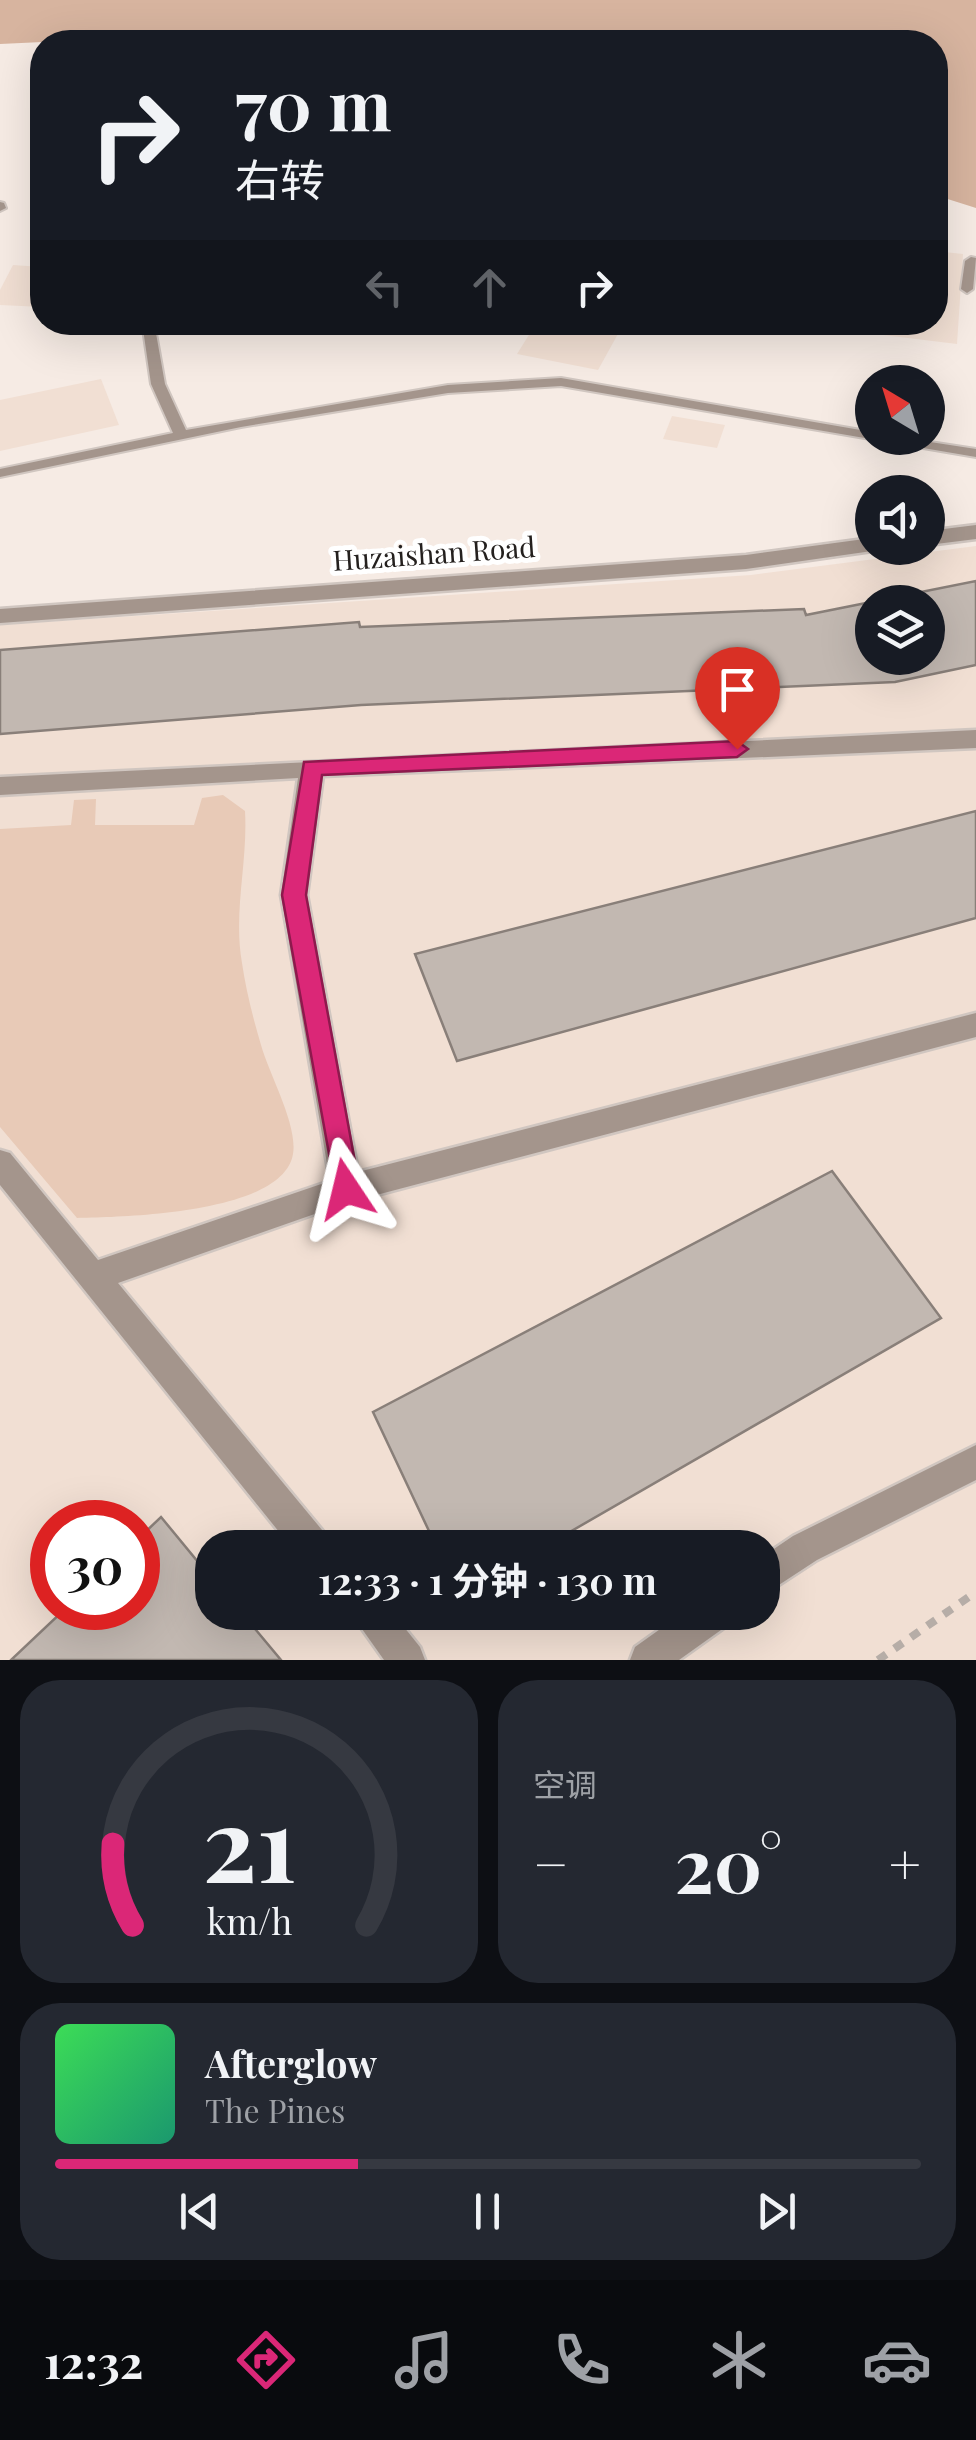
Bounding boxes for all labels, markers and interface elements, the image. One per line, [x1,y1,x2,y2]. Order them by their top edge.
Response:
text: 70 m [235,55,392,149]
icon: right [70,70,200,200]
text: 右转 [235,148,325,208]
icon: left [357,260,412,315]
icon: ahead [462,260,517,315]
icon: right [567,260,622,315]
north arrow [855,365,945,455]
map controls [855,365,945,675]
button: sound [855,475,945,565]
street label: Huzaishan Road [331,527,536,578]
button: layers [855,585,945,675]
pin [695,647,780,750]
icon: arrive [710,662,765,717]
position arrow [294,1137,398,1241]
speed limit sign: 30 [30,1500,160,1630]
text: 12:33 · 1 分钟 · 130 m [318,1554,657,1605]
text: 空调 [533,1762,597,1805]
text: 21 [202,1770,296,1909]
text: 20° [675,1812,783,1912]
text: − [533,1825,569,1899]
text: + [889,1825,921,1899]
text: km/h [206,1896,292,1944]
text: Afterglow [205,2037,377,2088]
text: The Pines [205,2088,345,2131]
icon: previous [172,2184,227,2239]
icon: pause [460,2184,515,2239]
icon: next [749,2184,804,2239]
icon: directions [231,2325,301,2395]
icon: music [389,2325,459,2395]
icon: phone [547,2325,617,2395]
icon: climate [704,2325,774,2395]
icon: car [862,2325,932,2395]
text: 12:32 [44,2330,143,2390]

